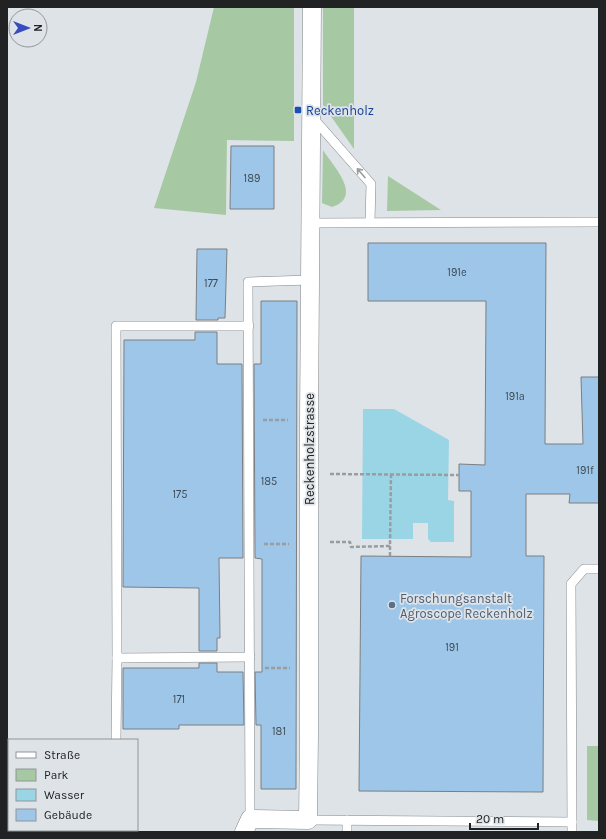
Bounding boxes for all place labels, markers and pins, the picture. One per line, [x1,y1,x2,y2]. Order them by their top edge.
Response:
place label: Reckenholz [306,103,374,118]
marker: Reckenholz [293,105,303,115]
place label: Forschungsanstalt Agroscope Reckenholz [400,591,533,621]
marker: Forschungsanstalt Agroscope Reckenholz [387,600,397,610]

